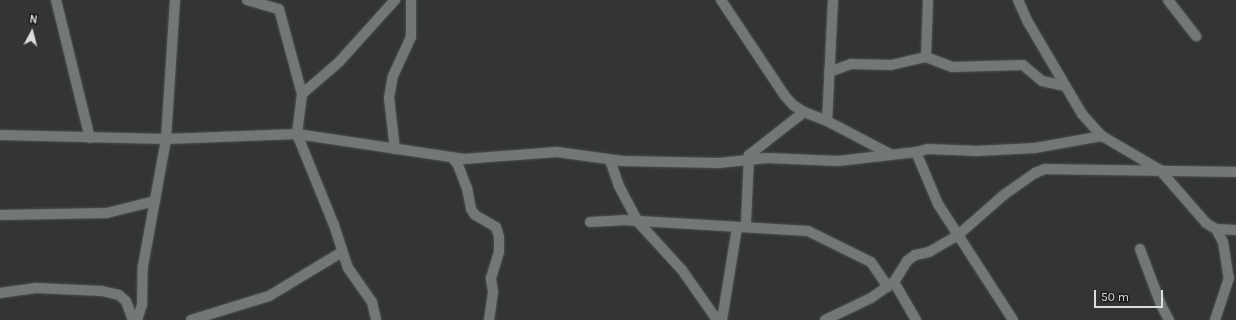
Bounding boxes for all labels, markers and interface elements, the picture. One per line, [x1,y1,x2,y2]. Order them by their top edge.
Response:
north arrow [12,12,52,52]
text: N [29,13,38,27]
scale bar [1096,282,1165,308]
text: 50 m [1101,290,1129,304]

